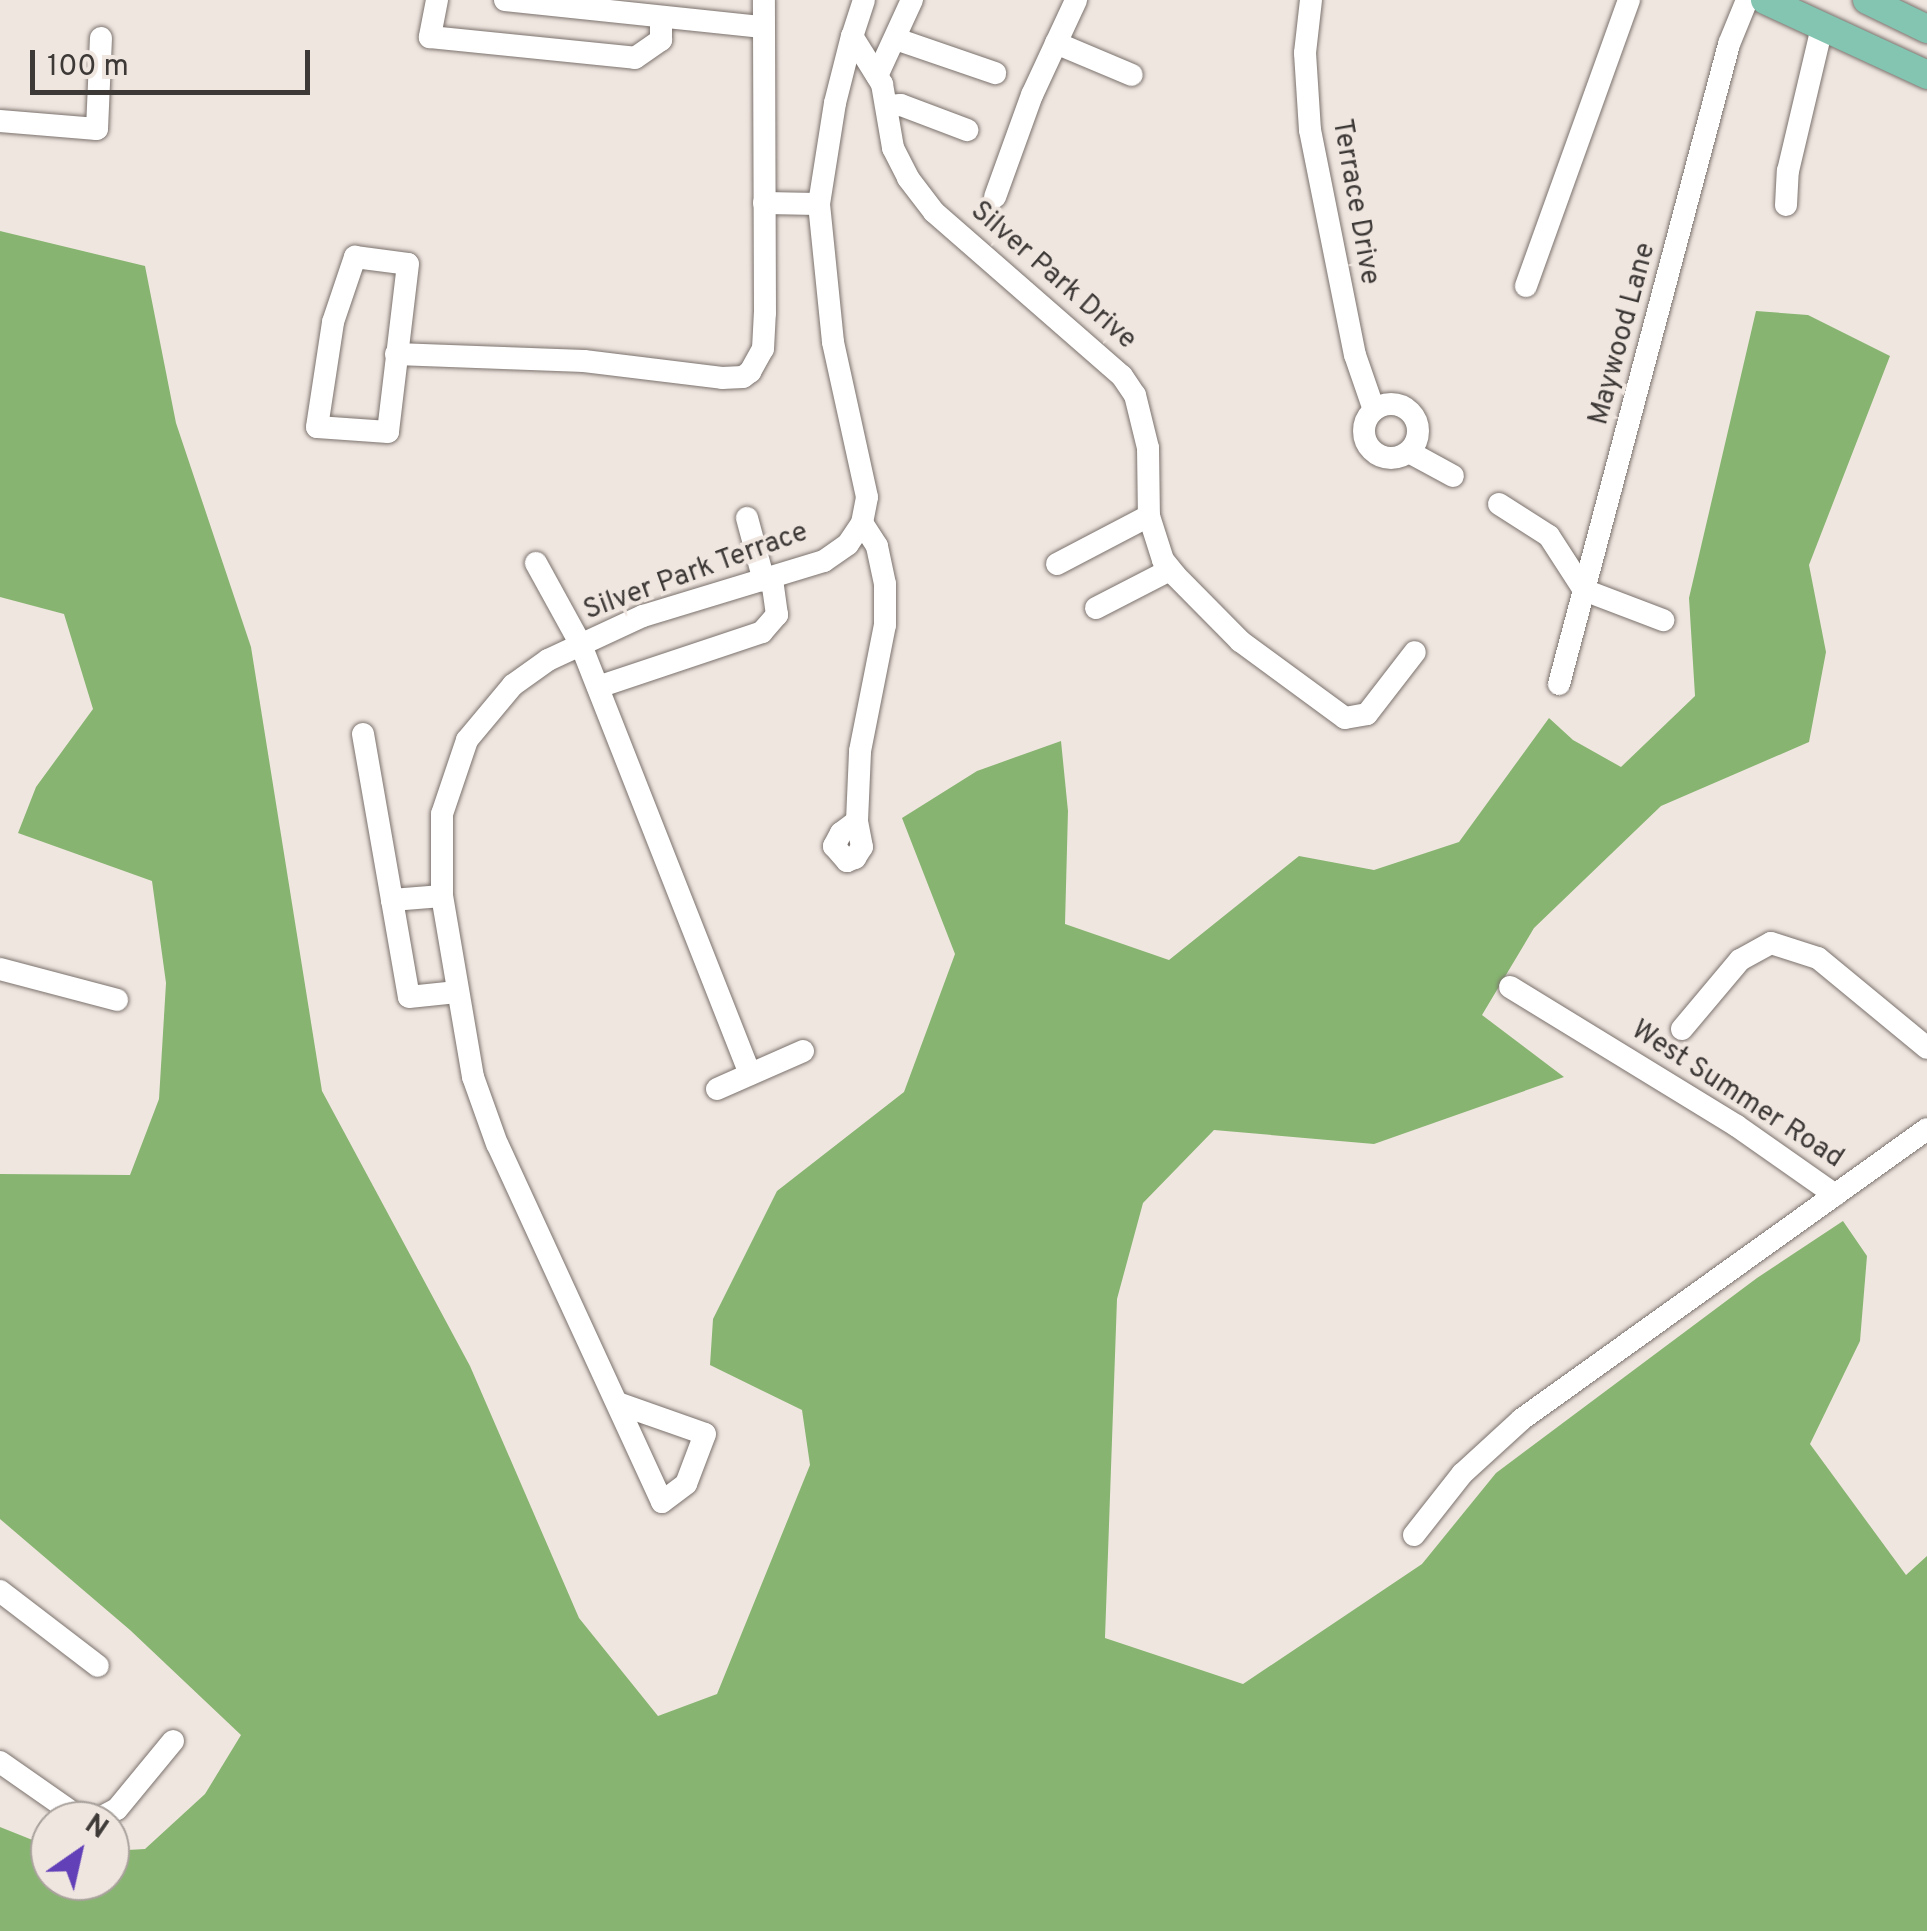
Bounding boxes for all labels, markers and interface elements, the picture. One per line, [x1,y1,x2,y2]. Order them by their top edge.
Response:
scale bar [35,30,315,92]
text: 100 m [47,49,129,86]
street label: Terrace Drive [1324,117,1386,287]
street label: Silver Park Drive [963,195,1143,357]
street label: Maywood Lane [1583,239,1663,429]
street label: Silver Park Terrace [579,516,813,628]
street label: West Summer Road [1625,1014,1849,1176]
north arrow [30,1801,130,1901]
text: N [77,1807,114,1848]

